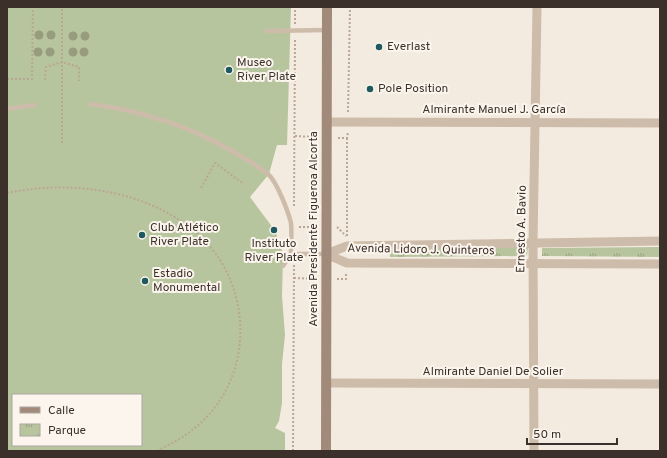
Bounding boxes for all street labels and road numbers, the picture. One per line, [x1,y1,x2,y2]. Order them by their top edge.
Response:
street label: Almirante Manuel J. García [422,102,566,118]
street label: Avenida Presidente Figueroa Alcorta [306,131,322,327]
street label: Ernesto A. Bavio [513,185,531,273]
street label: Avenida Lidoro J. Quinteros [347,241,495,259]
street label: Almirante Daniel De Solier [423,364,564,380]

